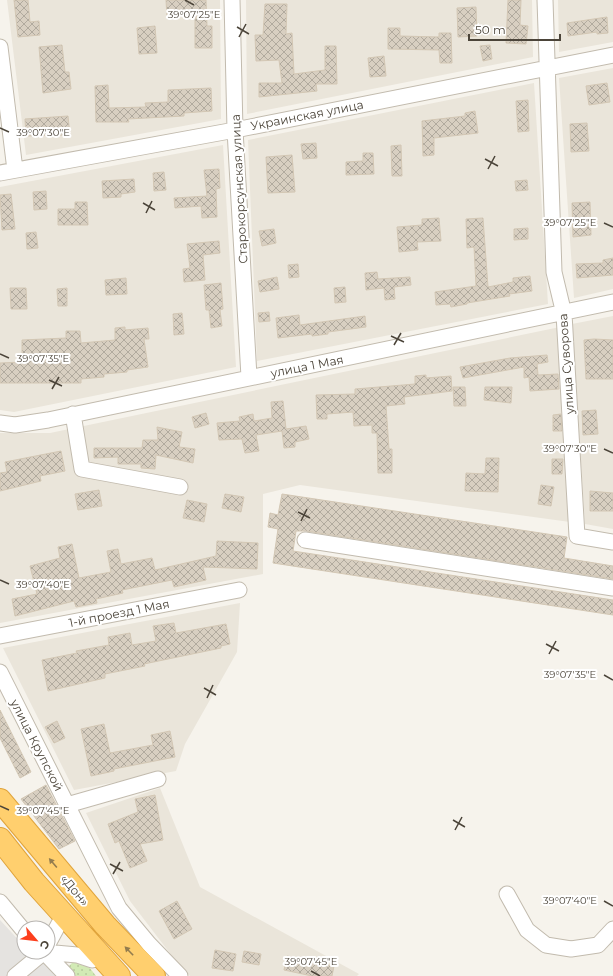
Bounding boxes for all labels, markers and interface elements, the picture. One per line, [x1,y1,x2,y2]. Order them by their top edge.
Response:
text: 39°07'25"E [168,8,221,21]
scale bar [469,16,560,42]
text: 50 m [475,22,506,37]
street label: Украинская улица [249,97,365,133]
street label: Старокорсунская улица [228,114,250,264]
text: 39°07'30"E [16,126,70,139]
text: 39°07'25"E [544,216,597,229]
street label: улица Суворова [555,313,577,416]
text: 39°07'35"E [17,352,70,365]
street label: улица 1 Мая [268,352,345,381]
text: 39°07'30"E [543,442,597,455]
text: 39°07'40"E [16,578,70,591]
street label: 1-й проезд 1 Мая [67,596,171,630]
text: 39°07'35"E [544,668,597,681]
street label: улица Крупской [7,696,67,793]
text: 39°07'45"E [17,804,70,817]
one-way arrow [48,858,57,868]
street label: «Дон» [58,871,93,909]
text: 39°07'40"E [543,894,597,907]
north arrow [16,920,56,960]
text: С [37,938,53,952]
one-way arrow [125,946,134,955]
text: 39°07'45"E [285,955,338,968]

